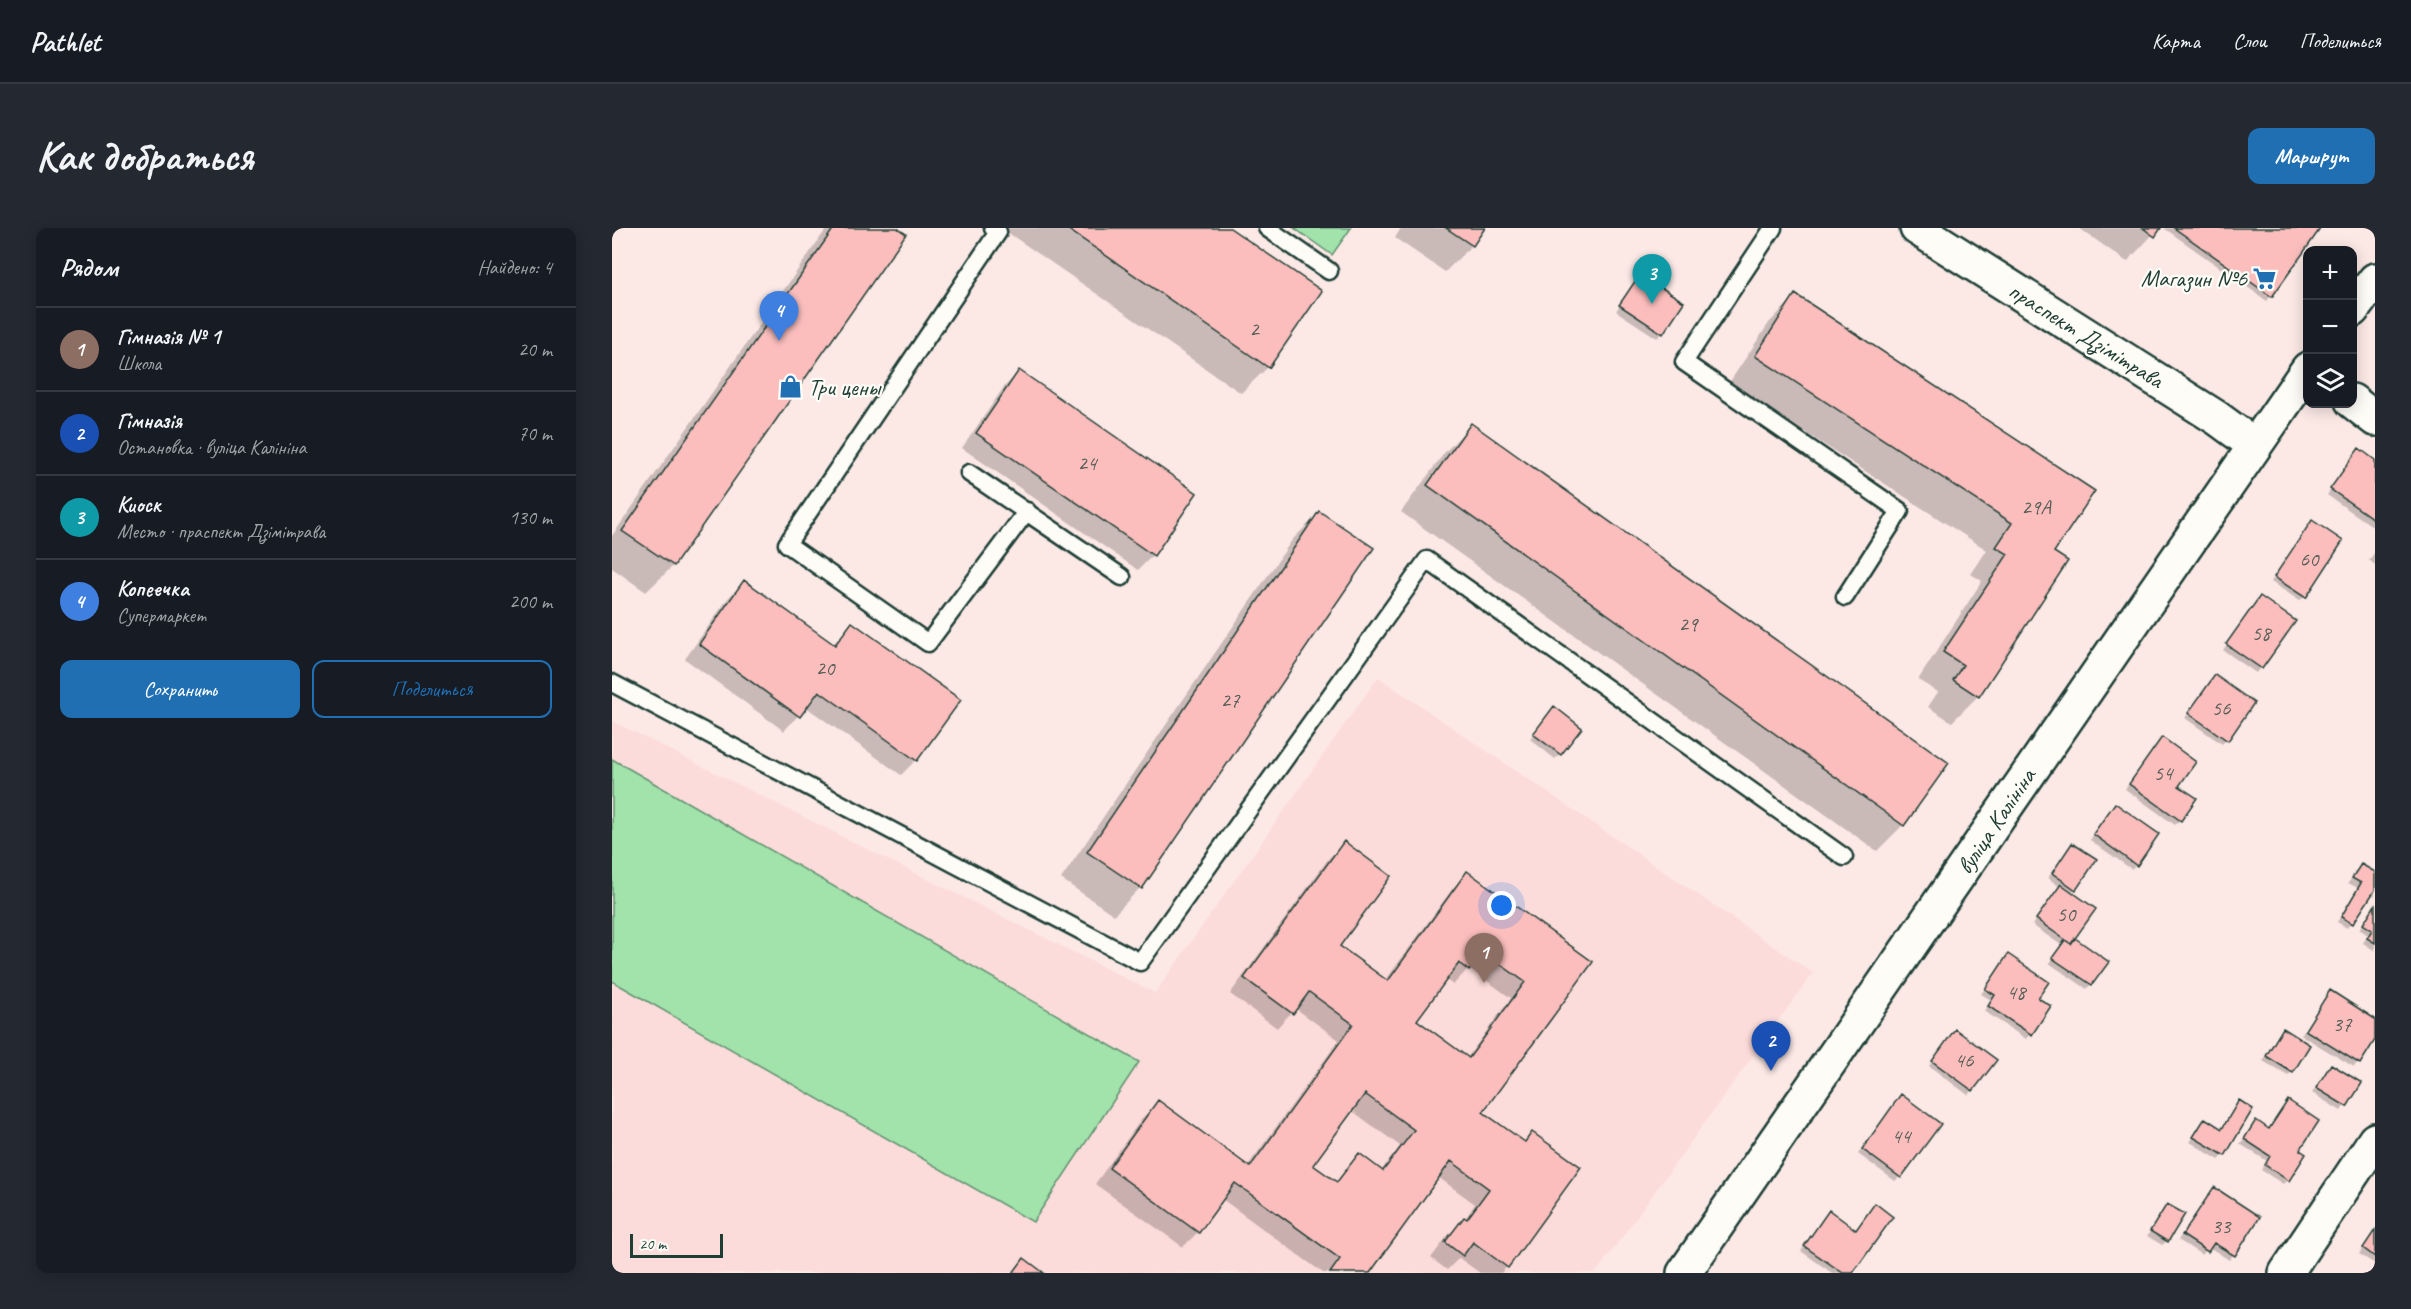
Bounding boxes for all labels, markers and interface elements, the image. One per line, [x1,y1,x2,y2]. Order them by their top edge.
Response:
text: Pathlet [30,24,100,59]
text: Карта [2152,28,2200,54]
text: Слои [2233,28,2267,54]
text: Поделиться [2300,28,2381,54]
button: Маршрут [2248,128,2375,184]
text: Как добраться [36,130,253,183]
map controls [2303,246,2357,408]
button: + [2303,246,2357,300]
text: Рядом [60,251,118,284]
pin: 3 [1632,254,1672,304]
text: Найдено: 4 [477,255,552,280]
place label: Магазин №6 [2141,263,2248,293]
supermarket icon: Магазин №6 [2252,265,2278,291]
street label: праспект Дзімітрава [2002,275,2170,396]
pin: 4 [760,291,798,341]
button: − [2303,300,2357,354]
house number: 2 [1249,316,1260,342]
text: Гімназія № 1 [117,323,221,351]
text: 1 [75,337,84,362]
text: 20 m [518,337,552,362]
text: Школа [117,351,161,376]
button: layers [2303,354,2357,408]
place label: Три цены [808,372,882,402]
shop icon: Три цены [777,374,803,400]
text: Гімназія [117,407,182,435]
text: 2 [75,421,84,446]
text: 70 m [518,421,552,446]
text: Остановка · вуліца Калініна [117,435,306,460]
house number: 24 [1078,450,1099,476]
text: Киоск [117,491,161,519]
house number: 29А [2021,494,2052,520]
text: 3 [75,505,84,530]
text: 130 m [509,505,552,530]
text: Место · праспект Дзімітрава [117,519,325,544]
house number: 60 [2300,546,2320,572]
text: Копеечка [117,575,189,603]
text: 4 [75,589,84,614]
text: 200 m [509,589,552,614]
text: Супермаркет [117,603,206,628]
house number: 29 [1679,611,1699,637]
house number: 58 [2252,620,2273,646]
house number: 20 [816,655,836,681]
button: Сохранить [60,660,300,718]
button: Поделиться [312,660,552,718]
house number: 27 [1221,687,1241,713]
house number: 56 [2212,695,2231,721]
house number: 54 [2154,760,2175,786]
street label: вуліца Калініна [1950,761,2043,880]
your location [1487,891,1516,920]
house number: 50 [2057,901,2077,927]
pin: 1 [1464,934,1504,983]
house number: 48 [2007,979,2028,1005]
house number: 37 [2333,1011,2353,1037]
pin: 2 [1752,1022,1790,1071]
house number: 46 [1955,1047,1974,1073]
house number: 44 [1892,1123,1913,1149]
house number: 33 [2212,1213,2232,1239]
scale bar [630,1231,723,1258]
text: 20 m [639,1234,666,1254]

